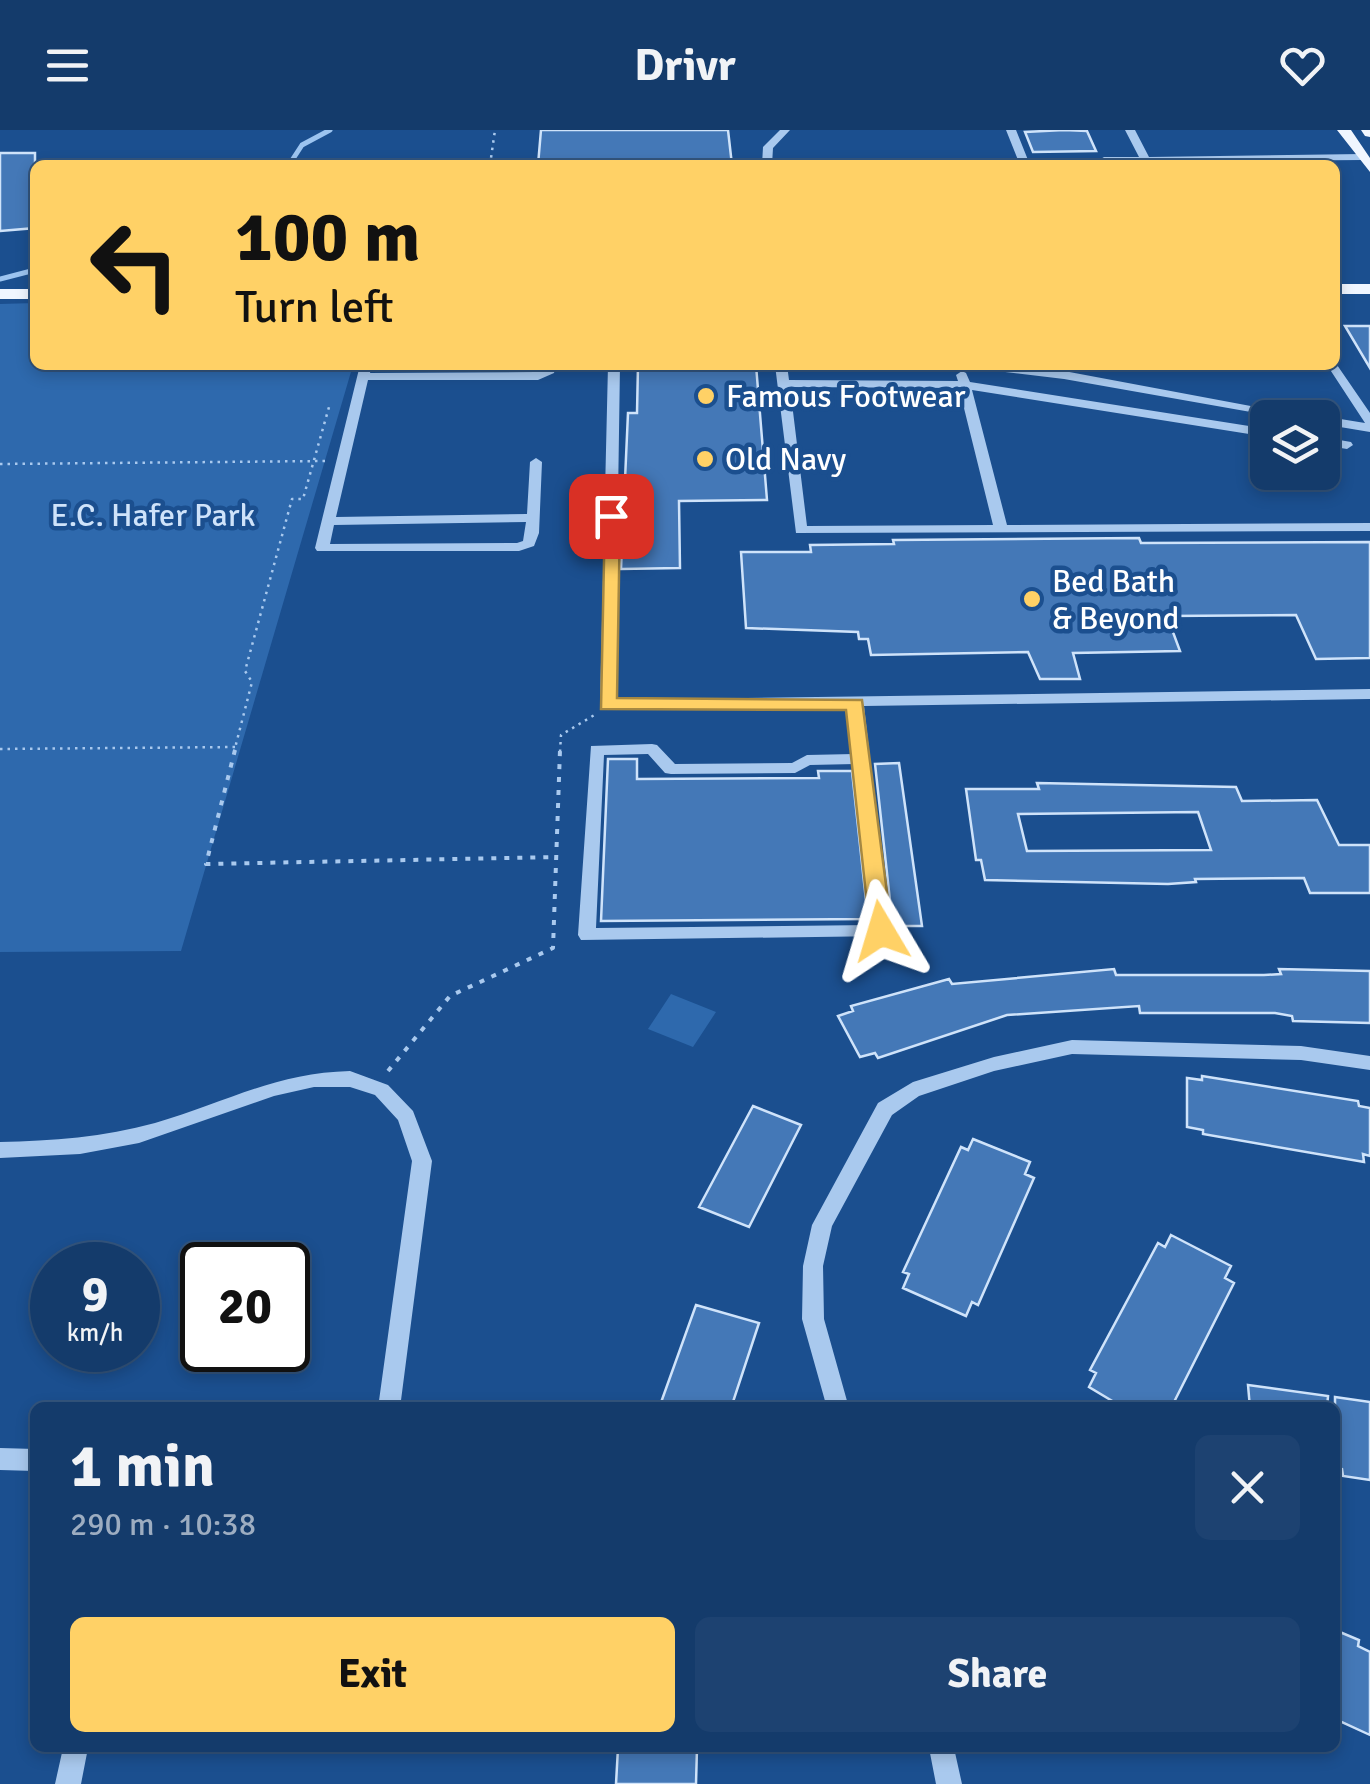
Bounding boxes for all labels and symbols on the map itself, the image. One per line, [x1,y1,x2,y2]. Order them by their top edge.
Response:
place label: Famous Footwear [726,377,966,416]
marker: Famous Footwear [695,385,717,407]
place label: Old Navy [725,440,846,479]
marker: Old Navy [694,448,716,470]
pin [569,474,654,559]
park label: E.C. Hafer Park [51,496,255,535]
place label: Bed Bath & Beyond [1052,562,1180,638]
marker: Bed Bath & Beyond [1021,588,1043,610]
position arrow [829,879,933,983]
speed limit sign: 20 [180,1242,310,1372]

